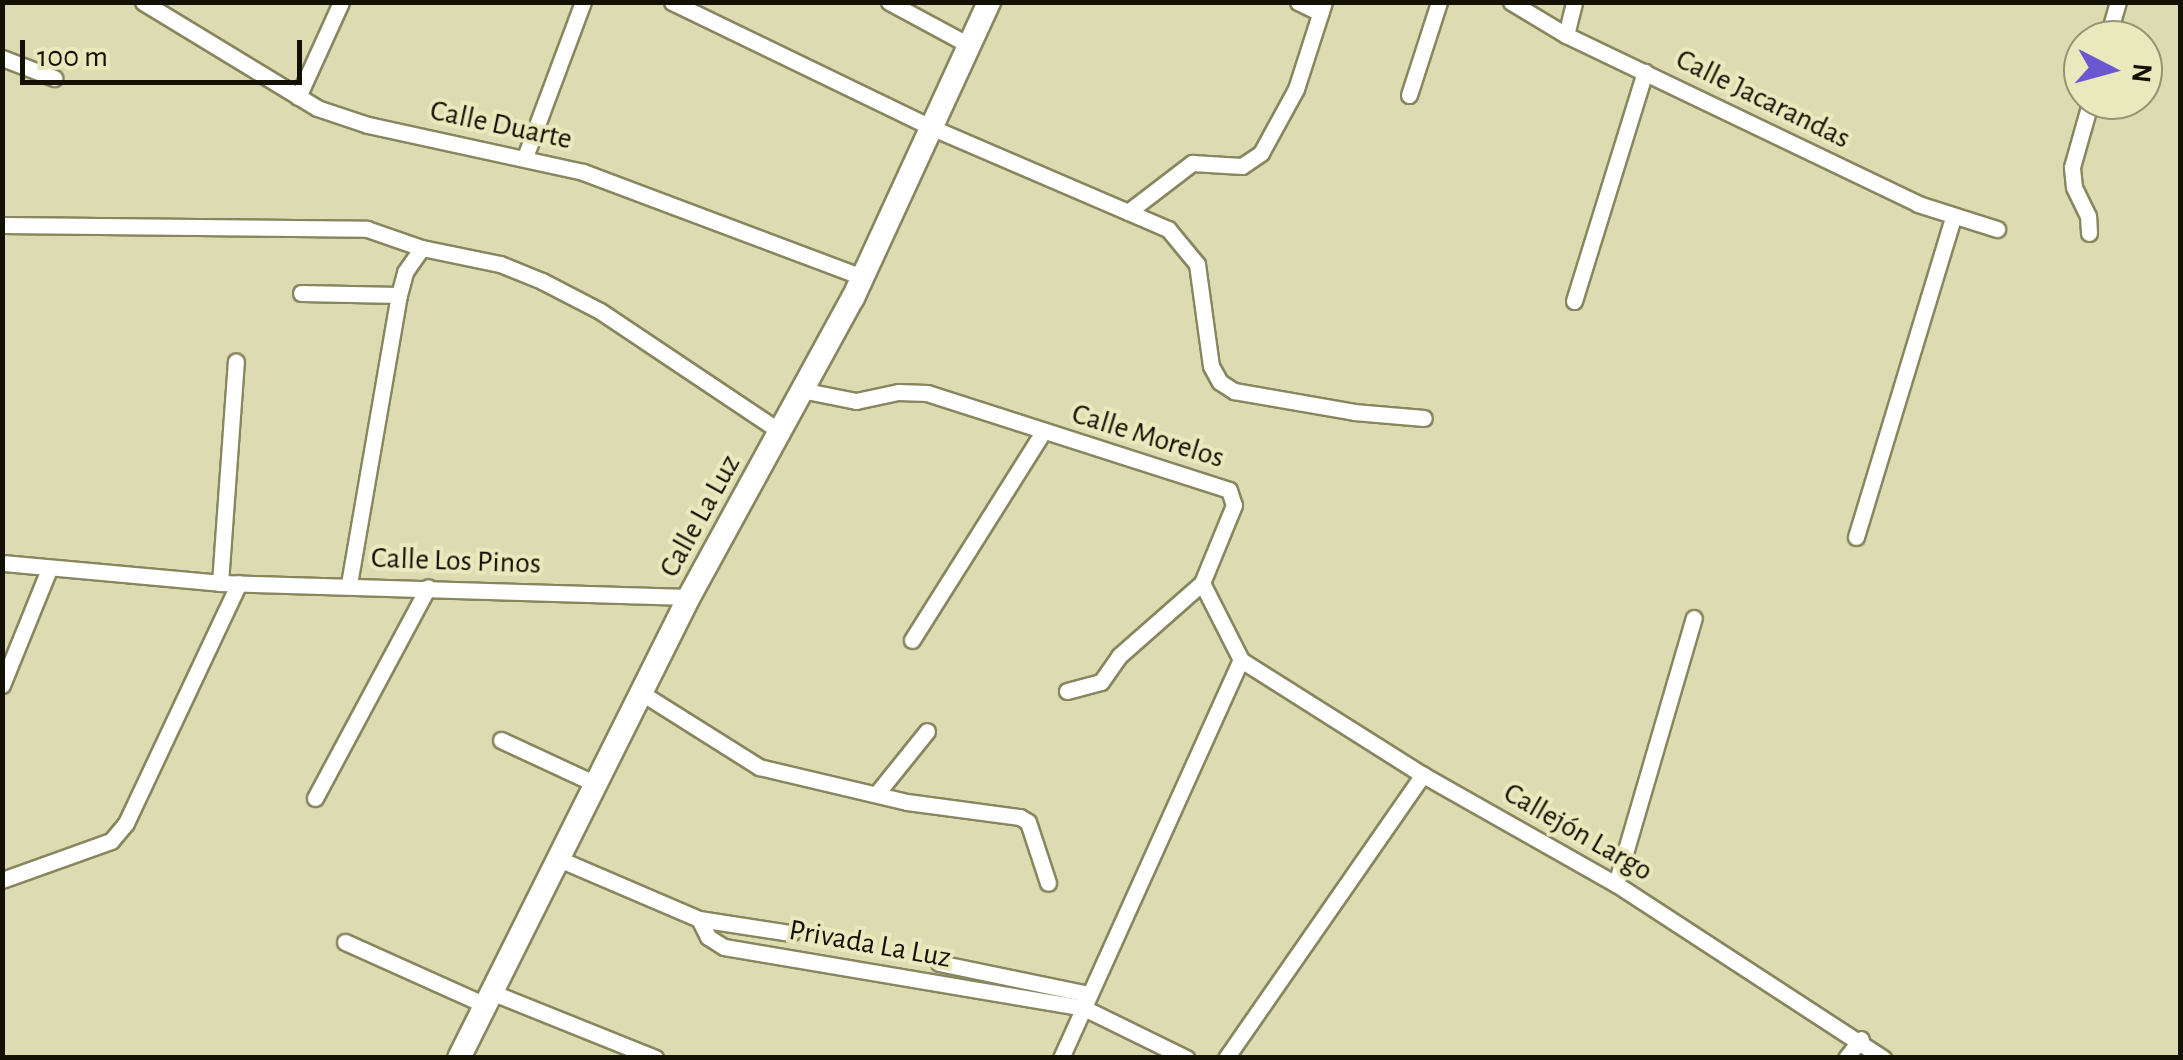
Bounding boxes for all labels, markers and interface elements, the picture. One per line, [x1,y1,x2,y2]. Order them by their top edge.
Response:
scale bar [25,20,308,82]
north arrow [2063,20,2163,120]
street label: Calle Jacarandas [1670,41,1856,157]
text: 100 m [37,42,108,72]
text: N [2126,62,2156,84]
street label: Calle Duarte [427,92,575,158]
street label: Calle Morelos [1068,396,1228,476]
street label: Calle La Luz [652,448,748,584]
street label: Calle Los Pinos [370,540,542,582]
street label: Callejón Largo [1497,775,1659,889]
street label: Privada La Luz [786,912,954,976]

